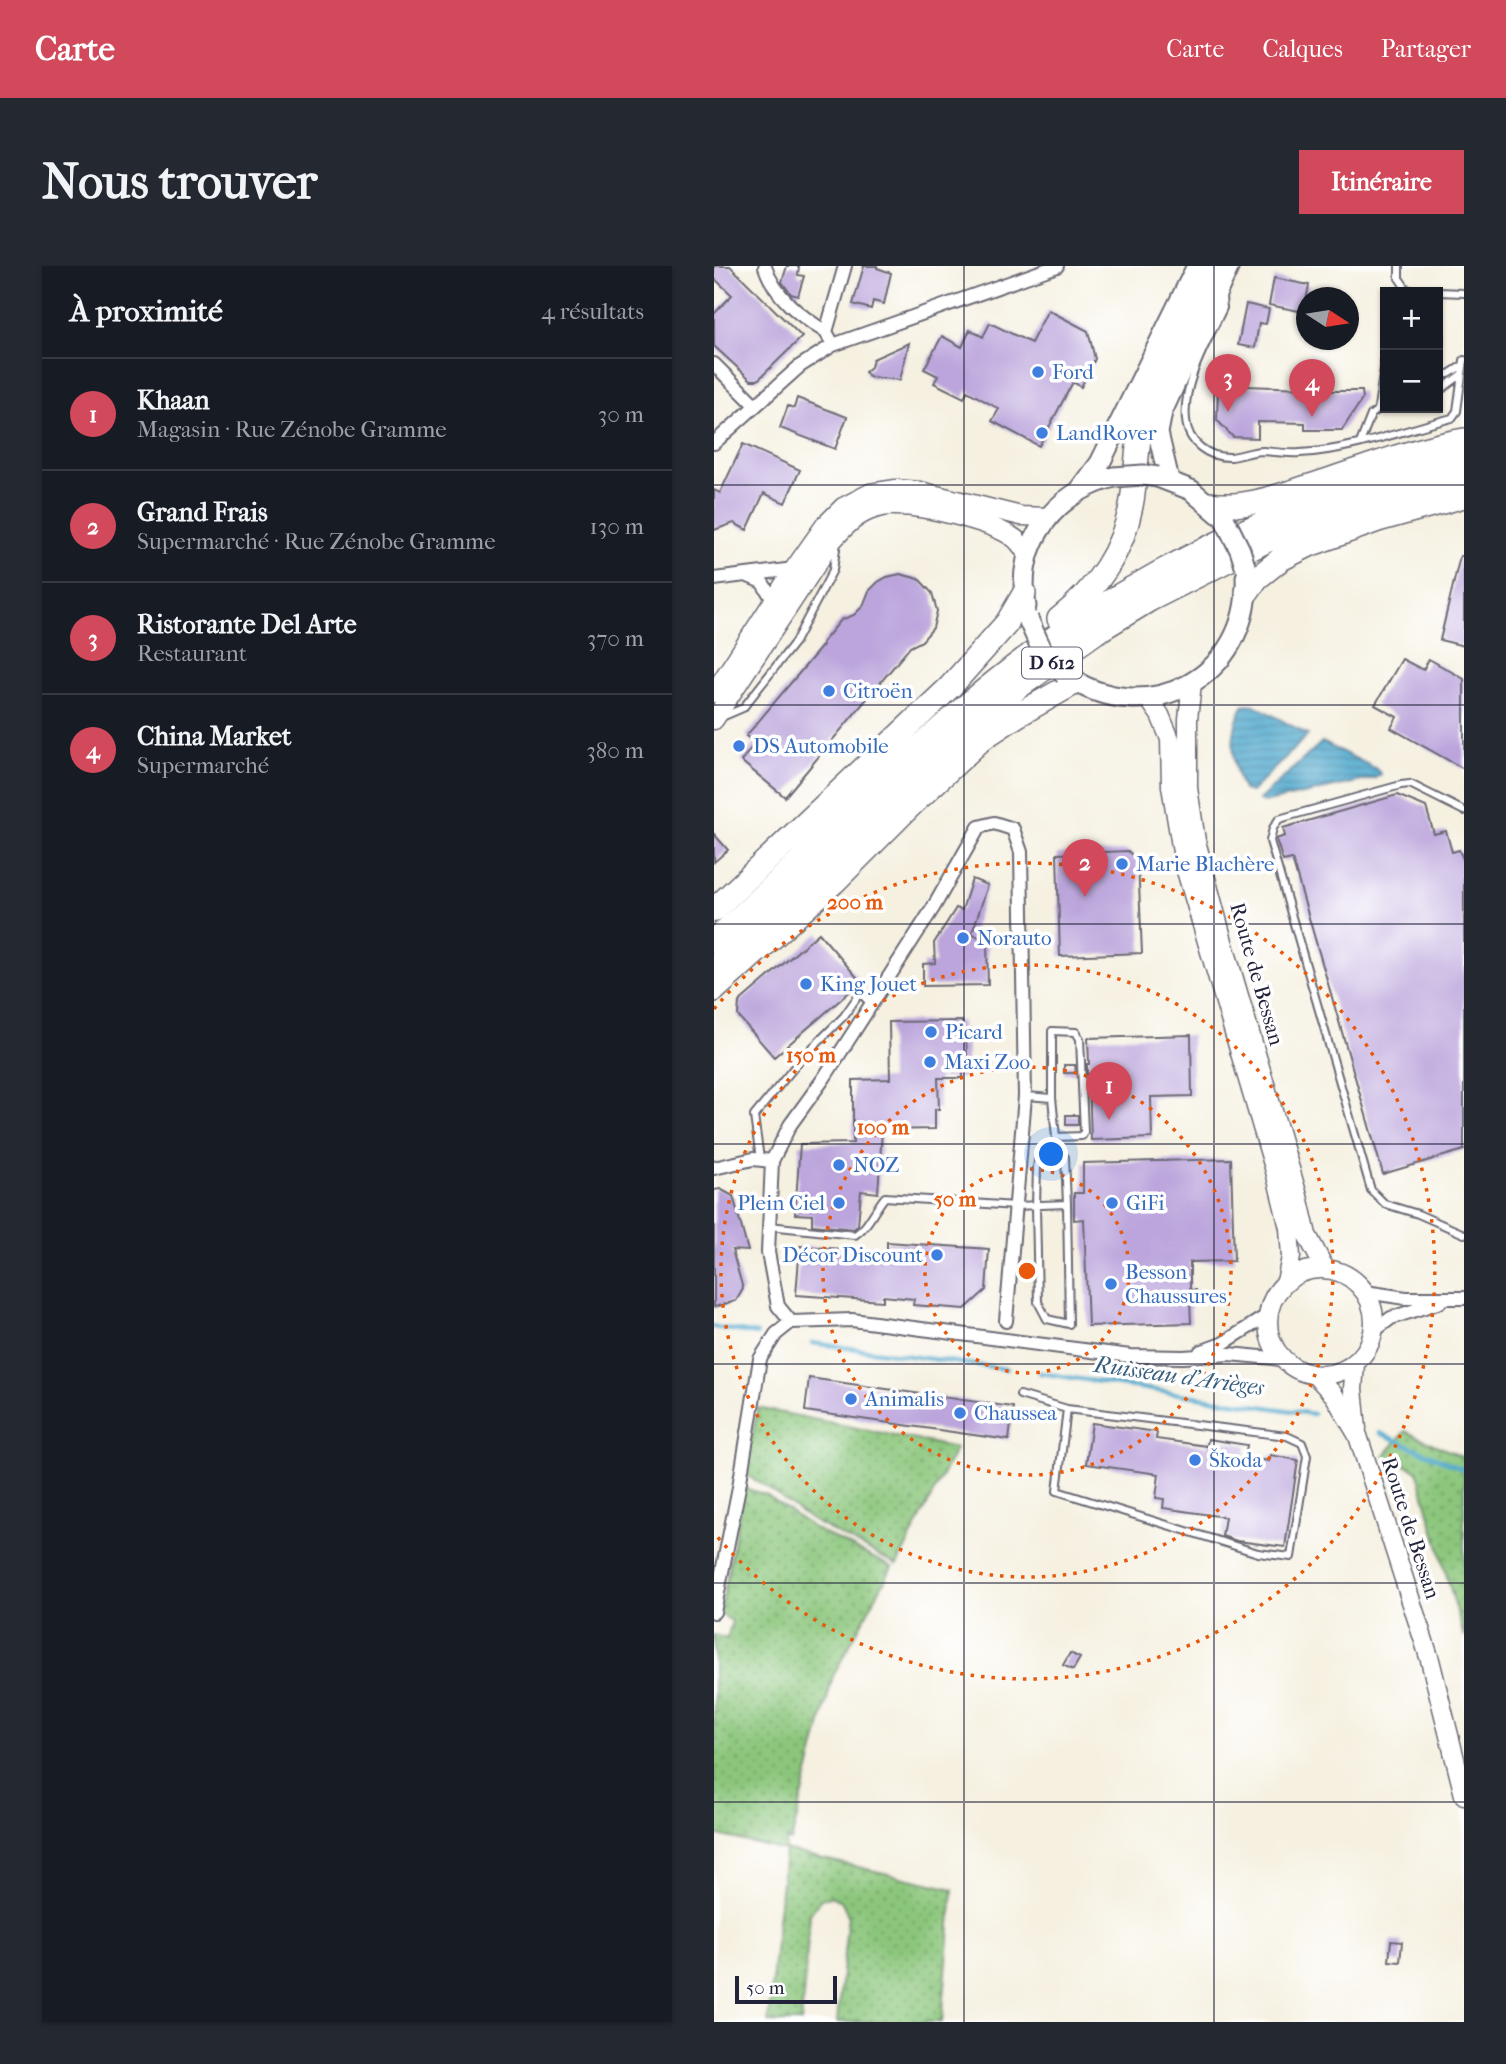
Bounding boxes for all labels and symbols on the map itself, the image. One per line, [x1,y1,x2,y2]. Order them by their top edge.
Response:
north arrow [1296,287,1359,350]
pin: 3 [1205,354,1251,412]
pin: 4 [1289,359,1335,417]
place label: Ford [1052,360,1094,384]
marker: Ford [1030,364,1046,380]
place label: LandRover [1056,421,1157,445]
marker: LandRover [1034,425,1050,441]
road number: D 612 [1022,648,1082,678]
place label: Citroën [843,679,913,703]
marker: Citroën [821,683,837,699]
place label: DS Automobile [753,734,889,758]
marker: DS Automobile [731,738,747,754]
pin: 2 [1062,839,1108,897]
place label: Marie Blachère [1136,852,1274,876]
marker: Marie Blachère [1114,856,1130,872]
text: 200 m [827,890,884,914]
street label: Route de Bessan [1225,900,1289,1048]
place label: Norauto [977,926,1052,950]
marker: Norauto [955,930,971,946]
place label: King Jouet [820,972,917,996]
marker: King Jouet [798,976,814,992]
place label: Picard [945,1020,1003,1044]
marker: Picard [923,1024,939,1040]
text: 150 m [786,1043,837,1067]
place label: Maxi Zoo [944,1050,1030,1074]
marker: Maxi Zoo [922,1054,938,1070]
pin: 1 [1086,1062,1132,1120]
text: 100 m [857,1115,910,1139]
your location [1034,1137,1068,1171]
place label: NOZ [853,1153,900,1177]
marker: NOZ [831,1157,847,1173]
text: 50 m [934,1187,977,1211]
place label: Plein Ciel [737,1191,825,1215]
place label: GiFi [1126,1191,1165,1215]
marker: Plein Ciel [831,1195,847,1211]
marker: GiFi [1104,1195,1120,1211]
place label: Décor Discount [782,1243,923,1267]
marker: Décor Discount [929,1247,945,1263]
centre of rings [1015,1259,1039,1283]
place label: Besson Chaussures [1125,1260,1227,1308]
marker: Besson Chaussures [1103,1276,1119,1292]
water label: Ruisseau d'Arièges [1090,1350,1266,1401]
place label: Animalis [864,1387,944,1411]
marker: Animalis [843,1391,859,1407]
place label: Chaussea [974,1401,1057,1425]
marker: Chaussea [952,1405,968,1421]
place label: Škoda [1209,1448,1262,1472]
marker: Škoda [1187,1452,1203,1468]
street label: Route de Bessan [1377,1454,1445,1602]
scale bar [735,1973,836,2005]

